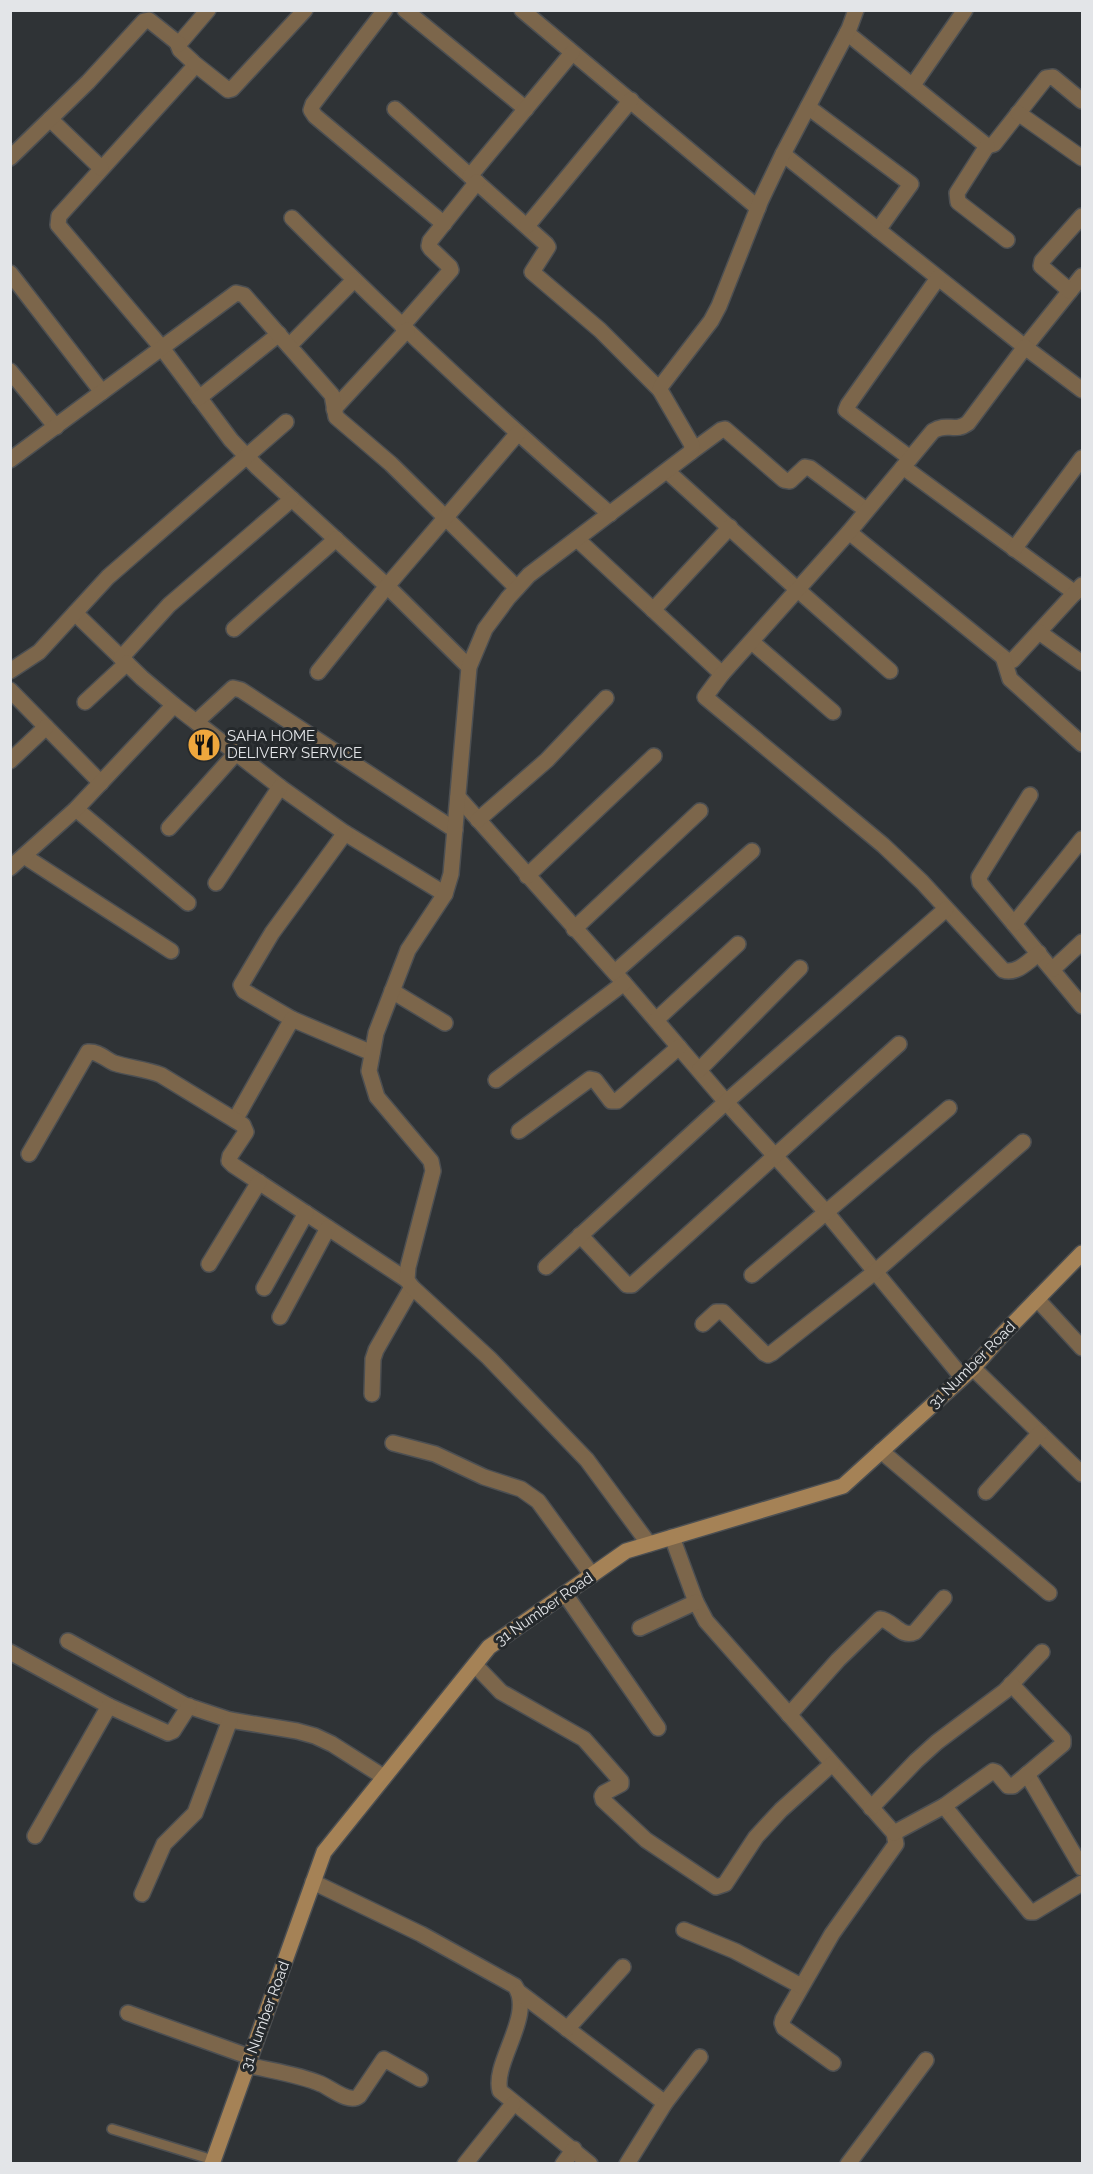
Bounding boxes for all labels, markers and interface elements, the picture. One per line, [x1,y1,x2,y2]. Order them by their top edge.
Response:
restaurant icon: SAHA HOME DELIVERY SERVICE [186,727,222,763]
place label: SAHA HOME DELIVERY SERVICE [227,727,362,762]
street label: 31 Number Road [925,1318,1019,1412]
street label: 31 Number Road [492,1569,596,1649]
street label: 31 Number Road [237,1959,293,2073]

